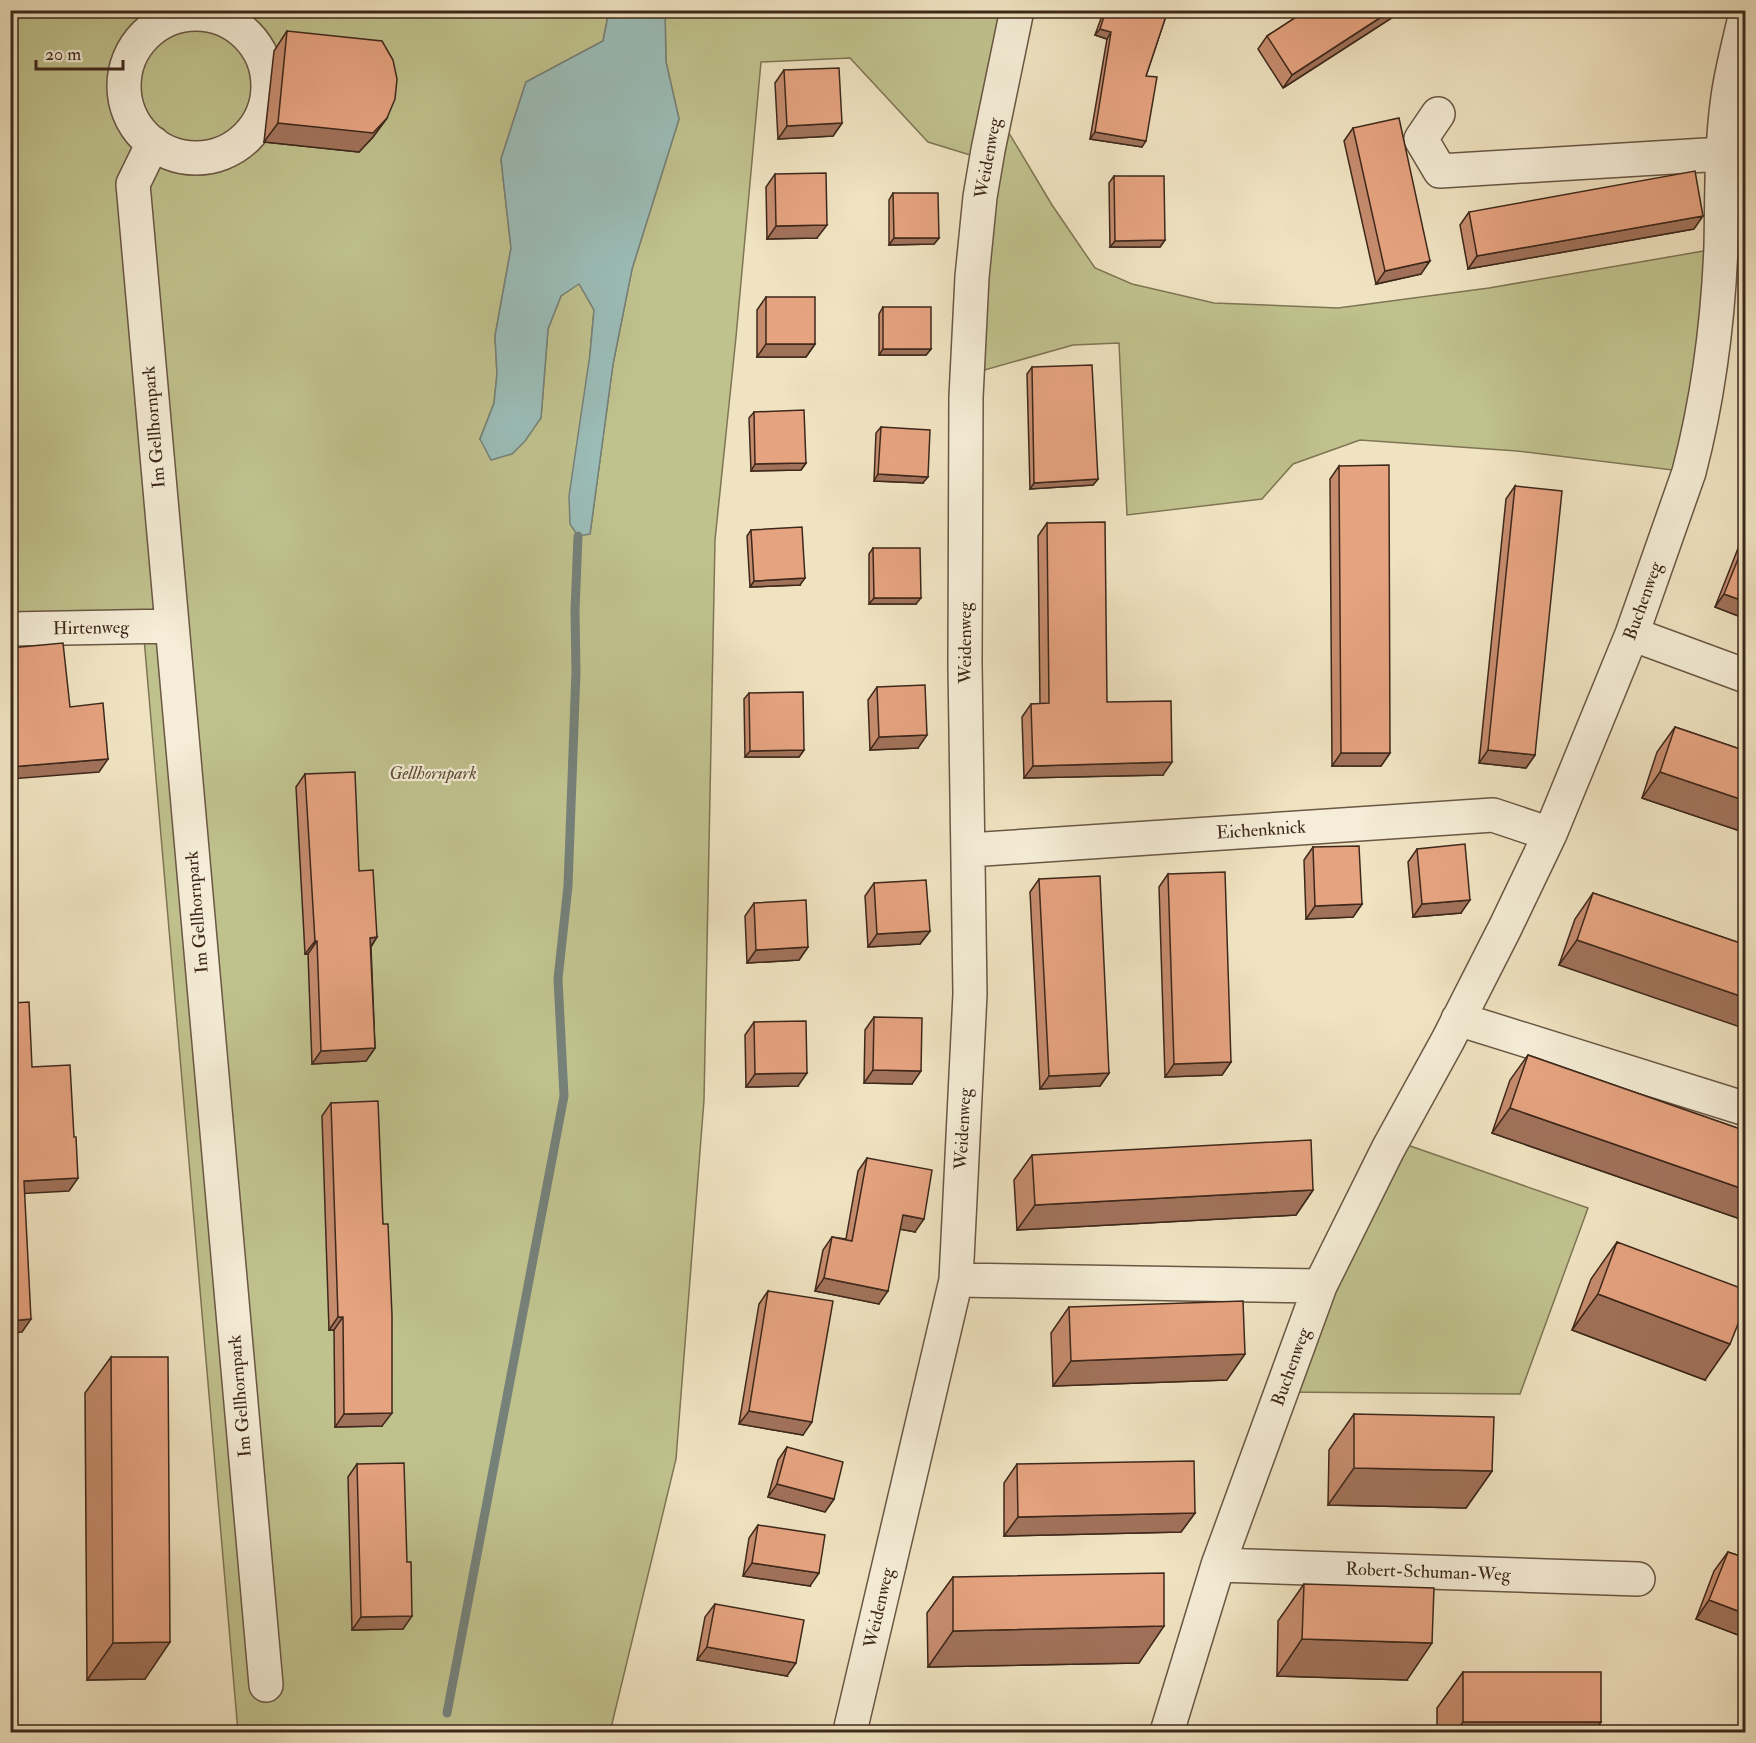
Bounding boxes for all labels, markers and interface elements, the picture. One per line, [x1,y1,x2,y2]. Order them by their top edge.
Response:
scale bar [36,33,123,71]
text: 20 m [45,43,81,66]
street label: Weidenweg [969,115,1007,201]
street label: Im Gellhornpark [137,365,171,489]
street label: Buchenweg [1618,558,1668,643]
street label: Weidenweg [954,601,977,685]
street label: Hirtenweg [53,616,130,640]
park label: Gellhornpark [389,762,477,785]
street label: Eichenknick [1216,815,1307,845]
street label: Im Gellhornpark [180,850,214,974]
street label: Weidenweg [949,1086,977,1171]
street label: Buchenweg [1266,1324,1316,1409]
street label: Im Gellhornpark [223,1334,257,1458]
street label: Robert-Schuman-Weg [1345,1558,1512,1586]
street label: Weidenweg [858,1564,900,1651]

